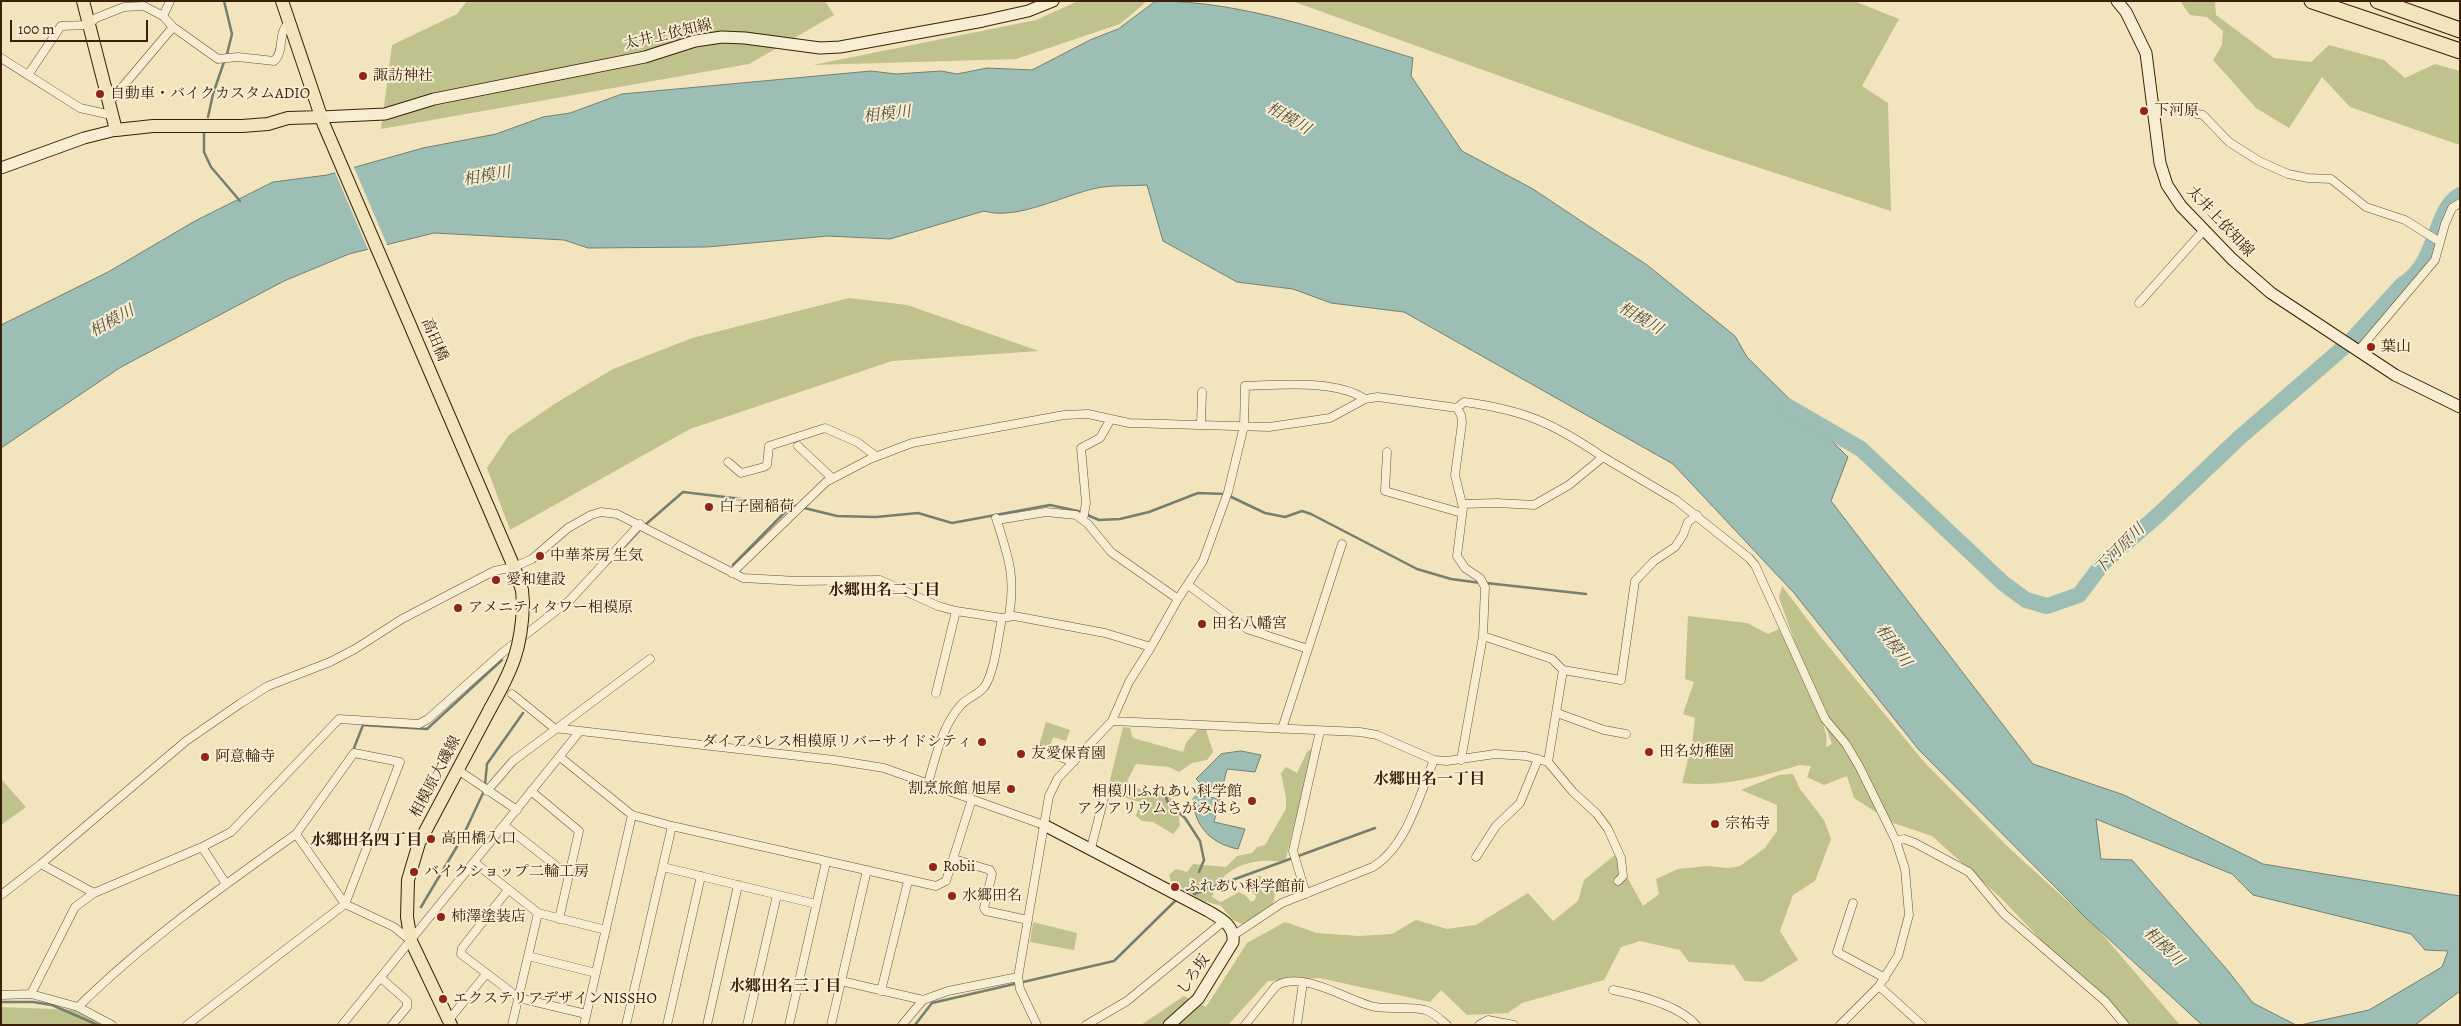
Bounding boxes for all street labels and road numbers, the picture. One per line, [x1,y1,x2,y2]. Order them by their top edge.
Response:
street label: 太井上依知線 [622,16,714,54]
street label: 太井上依知線 [2183,183,2257,261]
street label: 高田橋 [417,316,451,364]
street label: 相模原大磯線 [407,733,465,821]
street label: しろ坂 [1174,951,1214,999]

